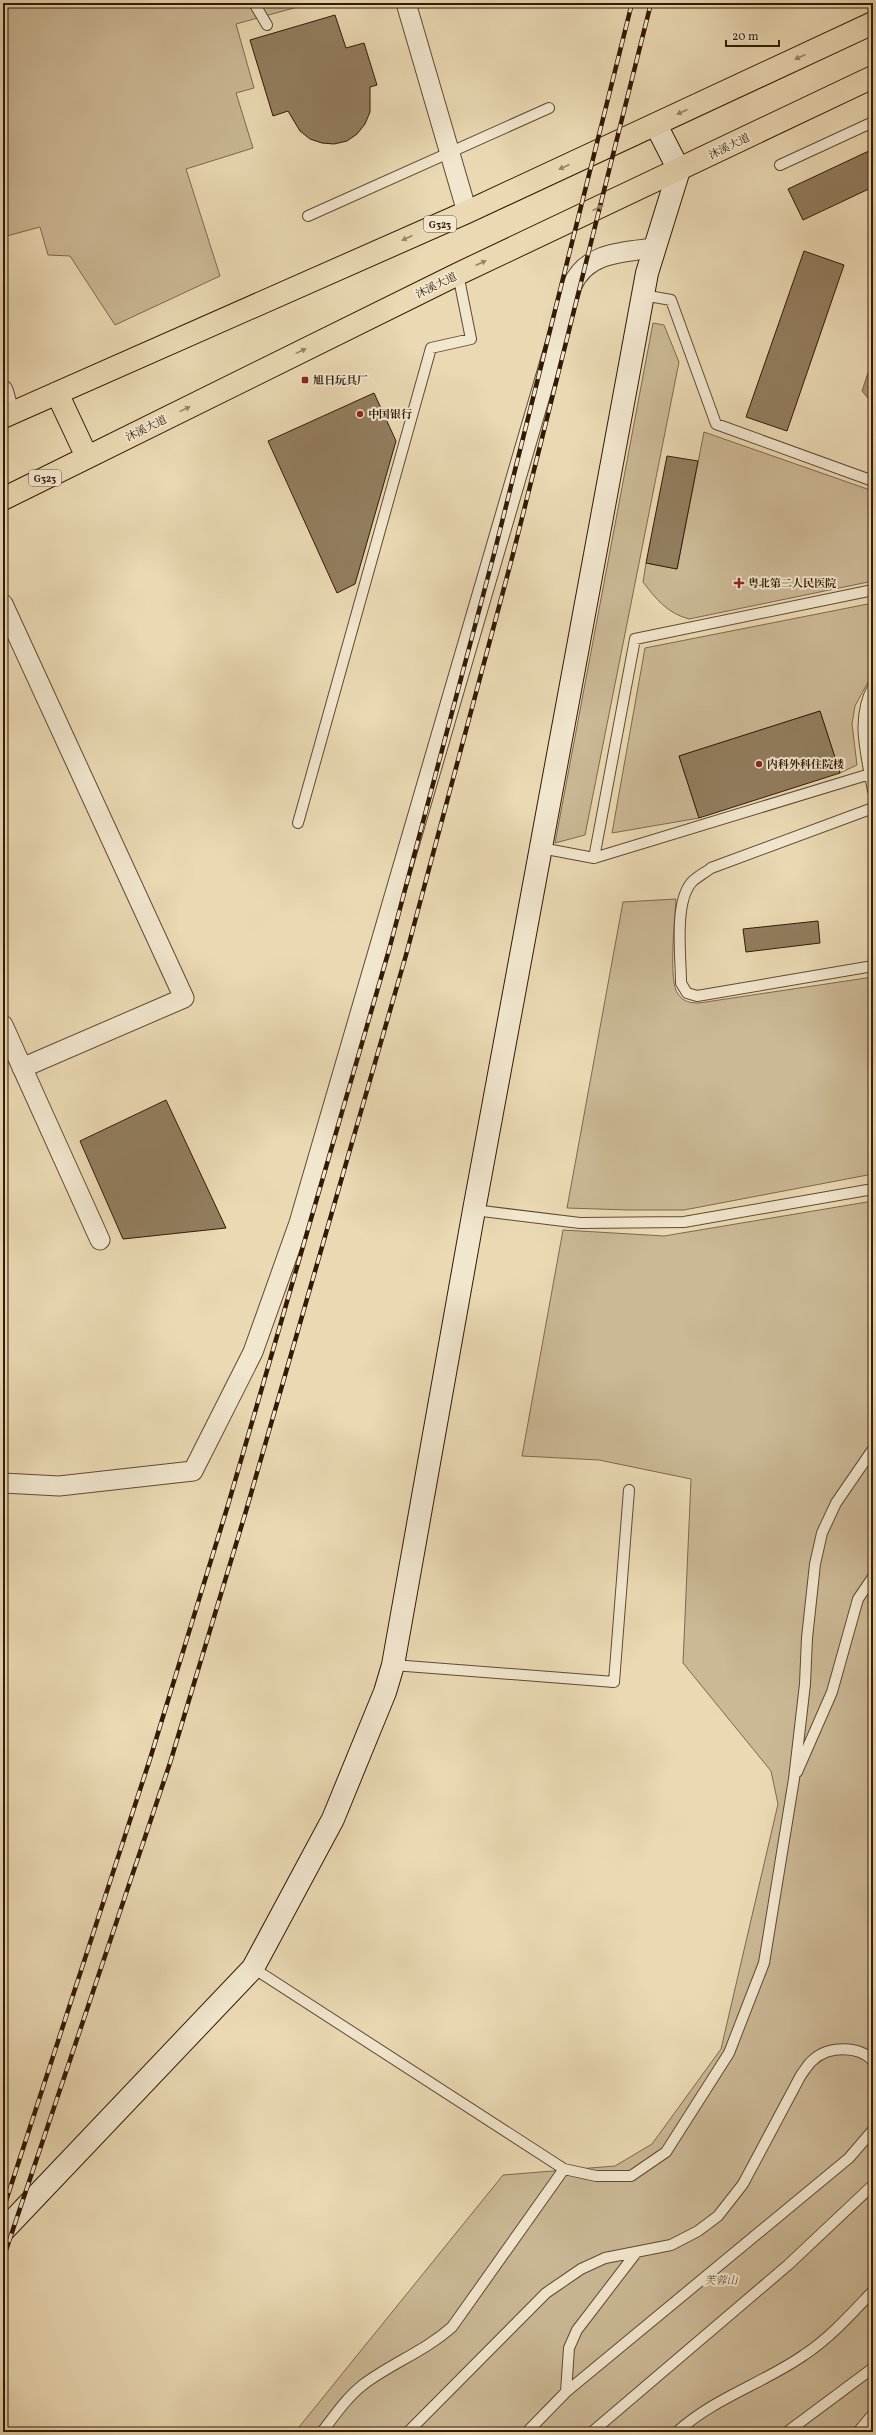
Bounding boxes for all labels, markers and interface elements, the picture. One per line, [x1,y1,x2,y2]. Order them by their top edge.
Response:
scale bar [726,22,779,48]
text: 20 m [732,29,759,45]
one-way arrow [794,54,805,60]
one-way arrow [676,109,688,116]
street label: 沐溪大道 [707,131,753,164]
one-way arrow [558,164,570,170]
one-way arrow [593,205,604,211]
road number: G323 [424,216,456,232]
one-way arrow [402,235,413,241]
one-way arrow [475,260,486,266]
street label: 沐溪大道 [414,270,460,303]
one-way arrow [295,348,307,355]
place label: 旭日玩具厂 [313,374,368,389]
marker: 旭日玩具厂 [300,375,310,385]
one-way arrow [179,406,190,412]
place label: 中国银行 [368,408,412,423]
marker: 中国银行 [355,409,365,419]
street label: 沐溪大道 [124,413,170,446]
road number: G323 [29,470,61,486]
marker: 粤北第二人民医院 [733,577,745,589]
place label: 粤北第二人民医院 [748,577,837,592]
place label: 内科外科住院楼 [767,758,844,773]
marker: 内科外科住院楼 [754,759,764,769]
park label: 芙蓉山 [705,2274,738,2289]

